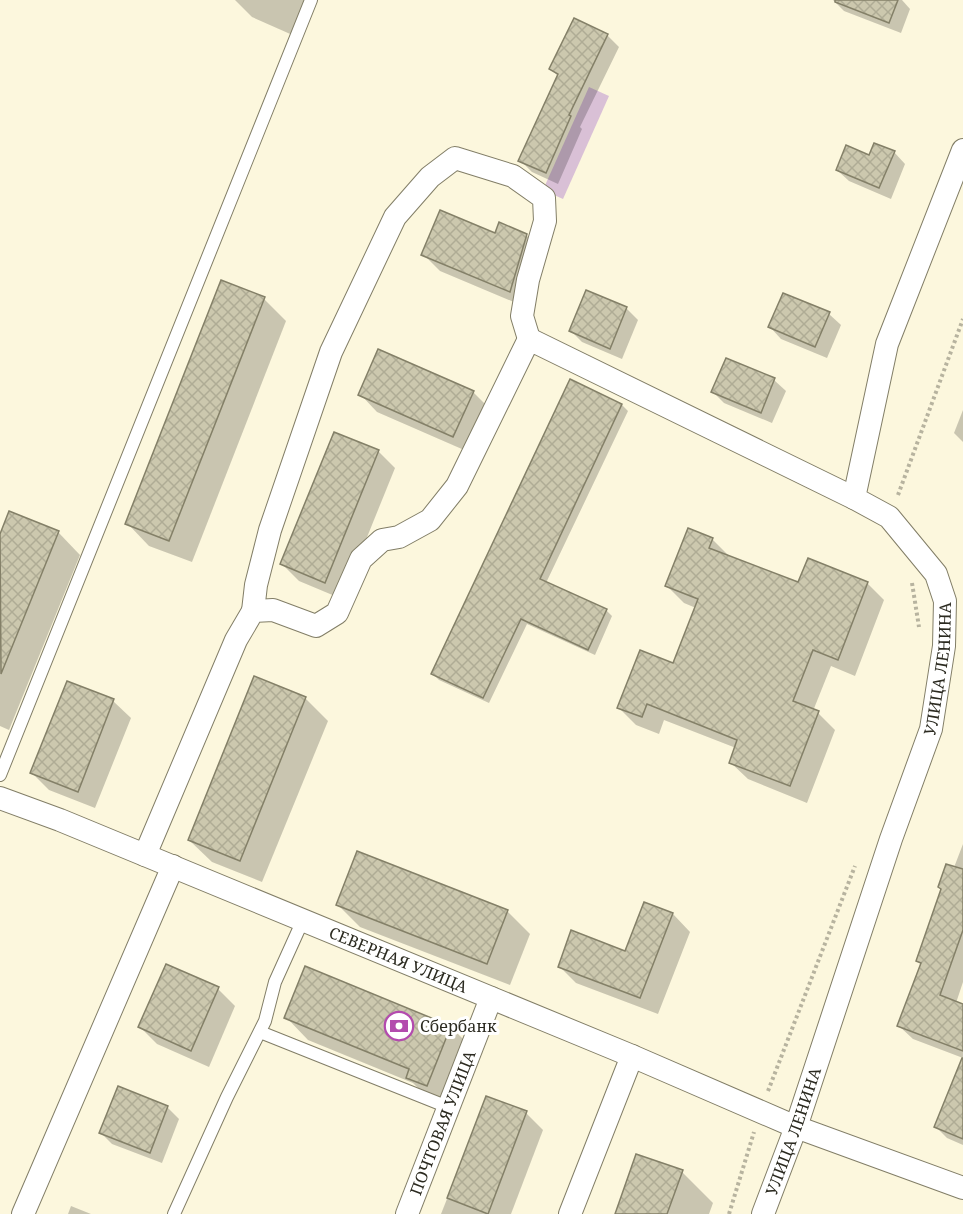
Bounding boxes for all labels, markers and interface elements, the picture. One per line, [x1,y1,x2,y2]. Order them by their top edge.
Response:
street label: УЛИЦА ЛЕНИНА [918,601,956,739]
street label: СЕВЕРНАЯ УЛИЦА [326,921,472,998]
bank icon: Сбербанк [383,1010,415,1042]
place label: Сбербанк [420,1015,497,1037]
street label: ПОЧТОВАЯ УЛИЦА [404,1046,481,1198]
street label: УЛИЦА ЛЕНИНА [760,1064,826,1199]

